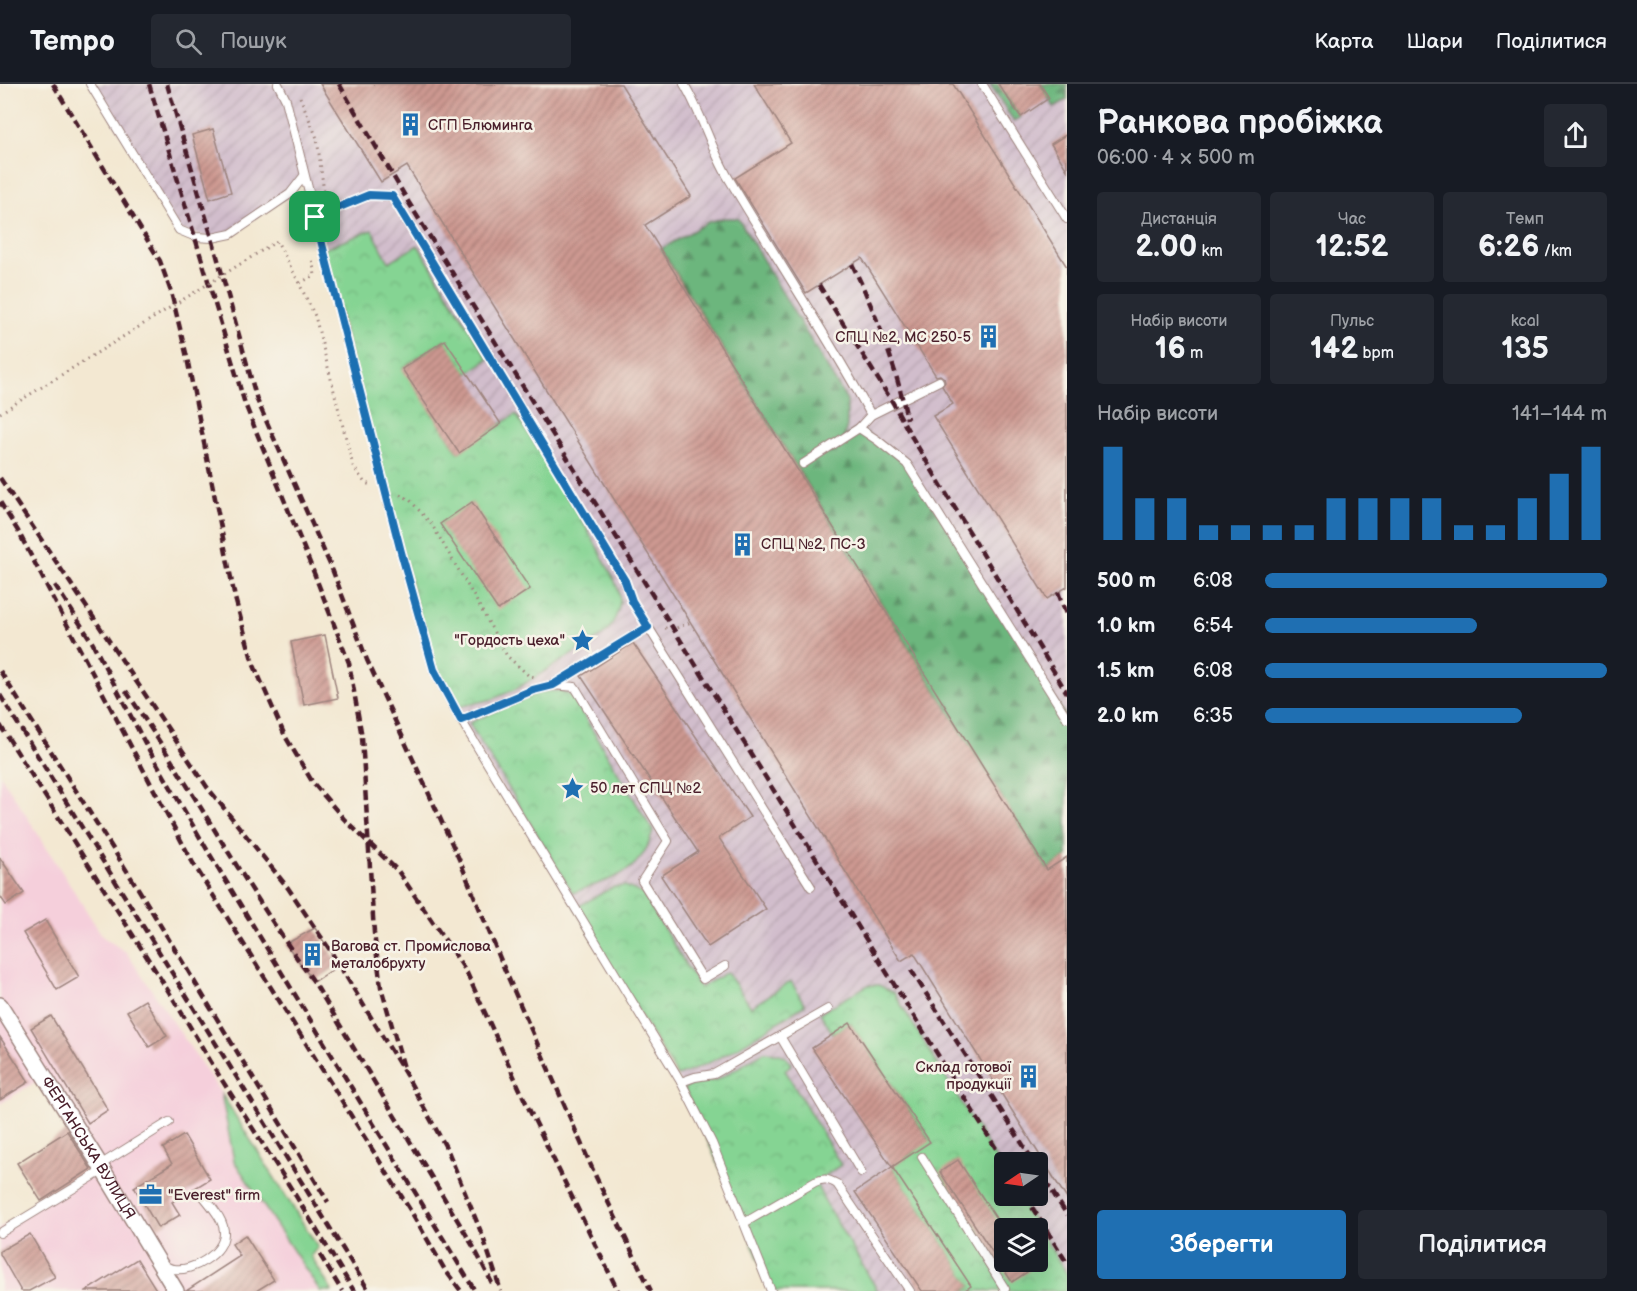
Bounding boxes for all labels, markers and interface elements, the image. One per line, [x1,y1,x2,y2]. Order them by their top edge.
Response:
search box [151,14,571,68]
text: Tempo [30,25,115,58]
icon: search [172,25,205,58]
text: Пошук [220,28,287,55]
text: Карта [1314,29,1374,54]
text: Шари [1407,29,1463,54]
text: Поділитися [1496,29,1607,54]
text: Ранкова пробіжка [1097,103,1382,143]
button: share [1544,104,1607,167]
building icon: СГП Блюминга [397,112,423,138]
place label: СГП Блюминга [428,116,533,135]
text: 06:00 · 4 × 500 m [1097,146,1255,170]
pin [289,191,340,242]
icon: arrive [298,200,331,233]
text: Дистанція [1141,210,1217,229]
text: Час [1338,210,1366,229]
text: Темп [1506,210,1544,229]
text: 2.00 [1135,229,1197,265]
text: 12:52 [1315,229,1389,265]
text: 6:26 [1478,229,1539,265]
text: km [1197,242,1223,261]
text: /km [1539,242,1572,261]
text: Набір висоти [1131,312,1227,331]
text: Пульс [1330,312,1374,331]
text: kcal [1511,312,1539,331]
building icon: СПЦ №2, МС 250-5 [976,324,1002,350]
place label: СПЦ №2, МС 250-5 [835,328,971,347]
text: 16 [1155,331,1186,367]
text: 142 [1310,331,1358,367]
text: 135 [1501,331,1549,367]
text: m [1186,344,1203,363]
text: bpm [1358,344,1394,363]
text: Набір висоти [1097,402,1218,426]
text: 141–144 m [1512,402,1607,426]
building icon: СПЦ №2, ПС-3 [730,531,756,557]
place label: СПЦ №2, ПС-3 [761,535,866,554]
text: 500 m [1097,569,1156,593]
text: 6:08 [1193,569,1233,593]
text: 1.0 km [1097,614,1155,638]
text: 6:54 [1193,614,1233,638]
place icon: "Гордость цеха" [570,627,596,653]
place label: "Гордость цеха" [454,631,565,650]
text: 1.5 km [1097,659,1154,683]
text: 6:08 [1193,659,1233,683]
text: 2.0 km [1097,704,1159,728]
text: 6:35 [1193,704,1233,728]
place icon: 50 лет СПЦ №2 [559,775,585,801]
place label: 50 лет СПЦ №2 [590,779,701,798]
place label: Вагова ст. Промислова металобрухту [331,937,491,973]
building icon: Вагова ст. Промислова металобрухту [300,942,326,968]
place label: Склад готової продукції [916,1058,1011,1094]
building icon: Склад готової продукції [1016,1063,1042,1089]
street label: ФЕРГАНСЬКА ВУЛИЦЯ [37,1073,139,1223]
north arrow [994,1152,1048,1206]
map controls [994,1152,1048,1272]
office icon: "Everest" firm [137,1182,163,1208]
place label: "Everest" firm [168,1186,260,1205]
button: Зберегти [1097,1210,1346,1279]
button: Поділитися [1358,1210,1607,1279]
button: layers [994,1218,1048,1272]

